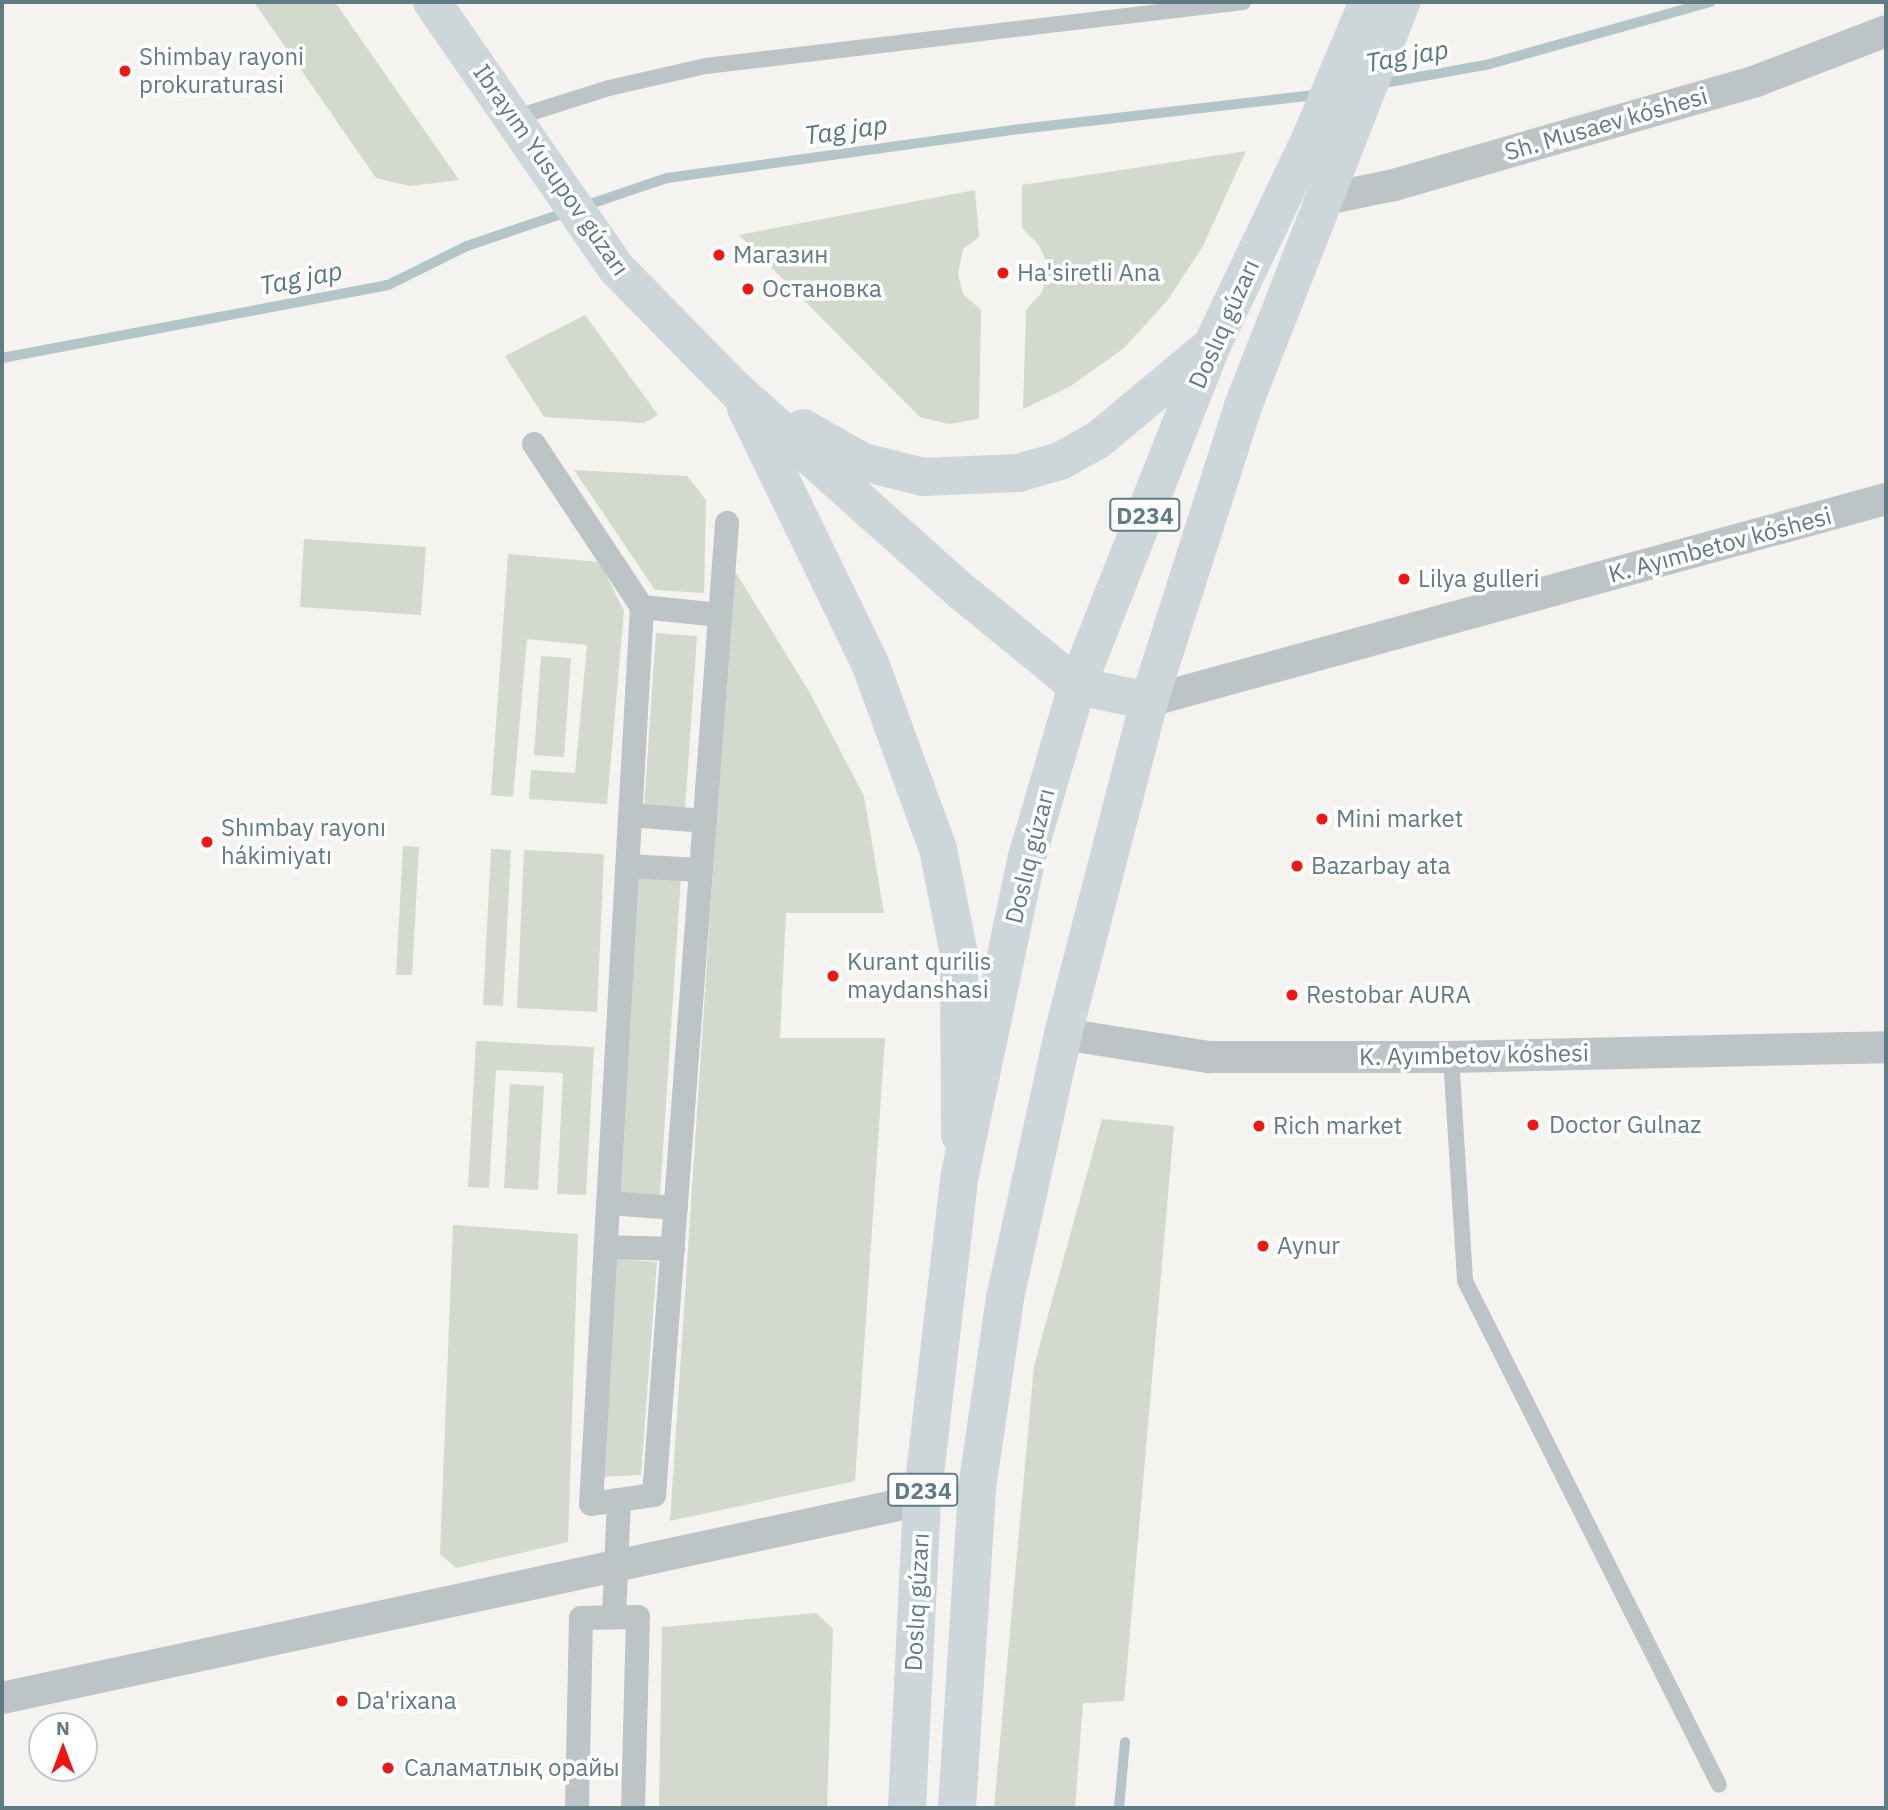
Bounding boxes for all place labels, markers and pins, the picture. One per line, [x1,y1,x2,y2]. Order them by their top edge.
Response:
place label: Shimbay rayoni prokuraturasi [139,43,304,99]
marker: Shimbay rayoni prokuraturasi [117,63,133,79]
place label: Магазин [733,241,828,269]
marker: Магазин [711,247,727,263]
place label: Ha'siretli Ana [1017,259,1160,287]
marker: Ha'siretli Ana [995,265,1011,281]
place label: Остановка [762,275,882,303]
marker: Остановка [740,281,756,297]
place label: Lilya gulleri [1418,565,1540,593]
marker: Lilya gulleri [1396,571,1412,587]
place label: Mini market [1336,805,1463,833]
marker: Mini market [1314,811,1330,827]
place label: Shımbay rayonı hákimiyatı [221,814,386,870]
marker: Shımbay rayonı hákimiyatı [199,834,215,850]
place label: Bazarbay ata [1311,852,1451,880]
marker: Bazarbay ata [1289,858,1305,874]
place label: Kurant qurilis maydanshasi [847,948,991,1004]
marker: Kurant qurilis maydanshasi [825,968,841,984]
place label: Restobar AURA [1306,981,1471,1009]
marker: Restobar AURA [1284,987,1300,1003]
place label: Doctor Gulnaz [1549,1111,1701,1139]
place label: Rich market [1273,1112,1402,1140]
marker: Doctor Gulnaz [1523,1115,1543,1135]
marker: Rich market [1251,1118,1267,1134]
place label: Aynur [1277,1232,1340,1260]
marker: Aynur [1255,1238,1271,1254]
place label: Da'rixana [356,1687,457,1715]
marker: Da'rixana [334,1693,350,1709]
place label: Саламатлық орайы [404,1754,620,1782]
marker: Саламатлық орайы [378,1758,398,1778]

